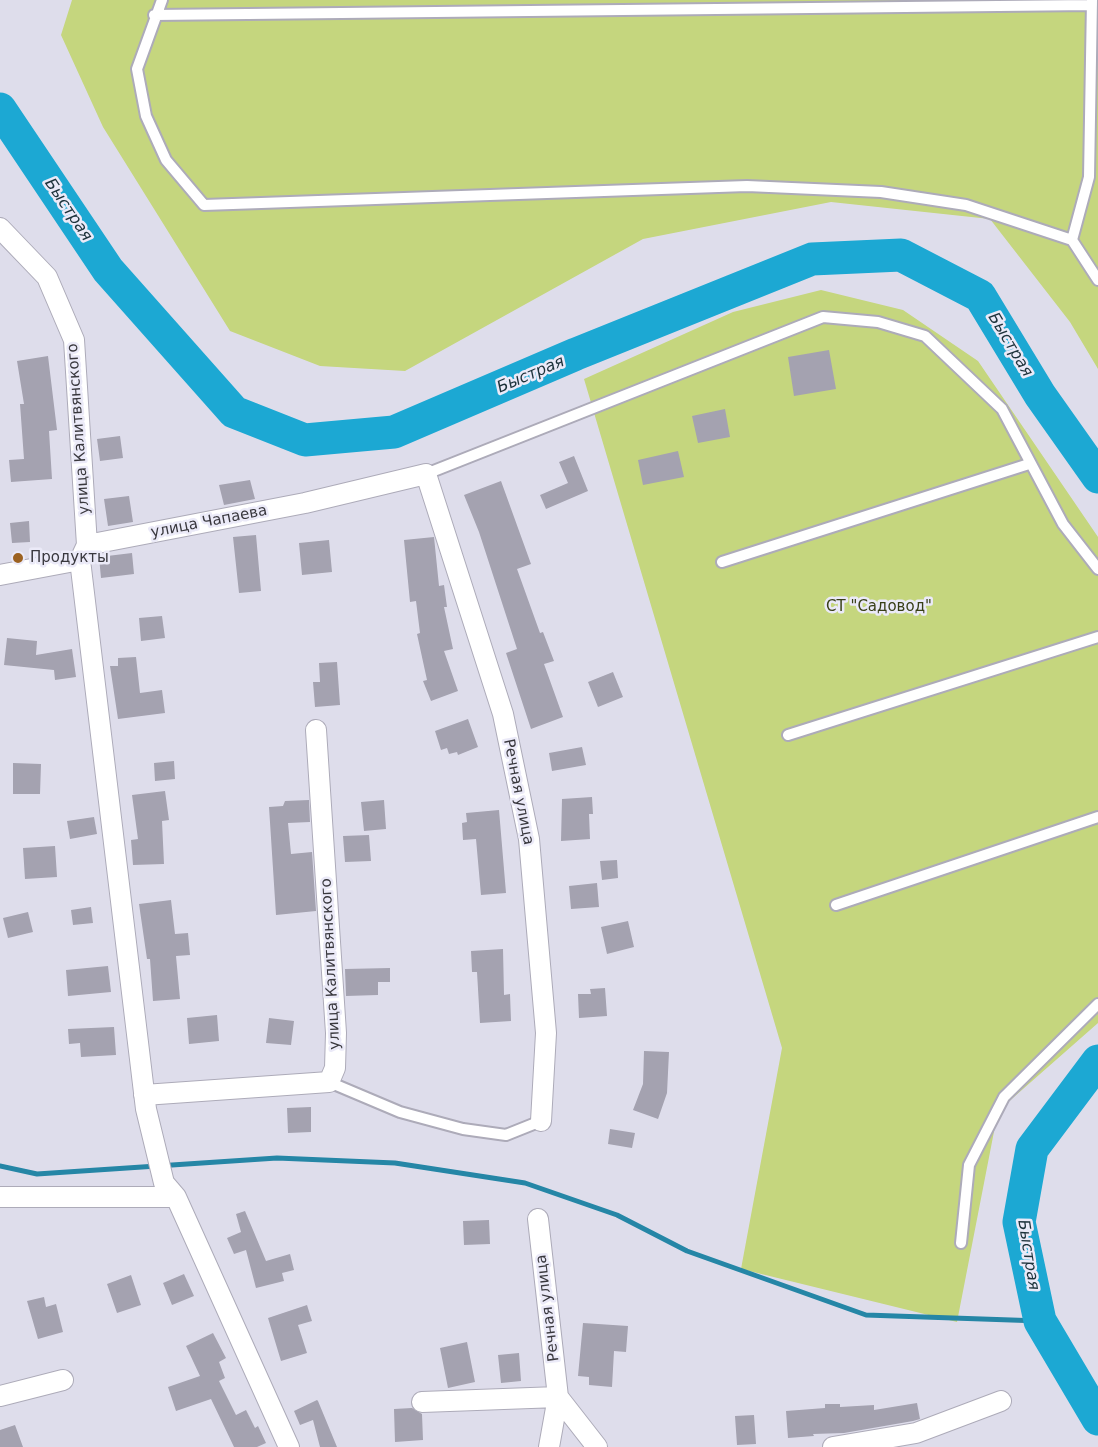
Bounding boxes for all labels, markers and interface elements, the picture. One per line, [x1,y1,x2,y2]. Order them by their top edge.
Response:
water label: Быстрая [40,175,96,245]
water label: Быстрая [983,309,1037,381]
street label: улица Калитвянского [64,343,94,515]
water label: Быстрая [494,352,568,398]
street label: улица Чапаева [149,502,269,542]
place label: Продукты [30,549,109,567]
marker: Продукты [11,551,25,565]
park label: СТ "Садовод" [826,598,932,616]
street label: Речная улица [499,737,537,847]
street label: улица Калитвянского [318,878,344,1050]
water label: Быстрая [1013,1218,1043,1292]
street label: Речная улица [533,1254,563,1362]

